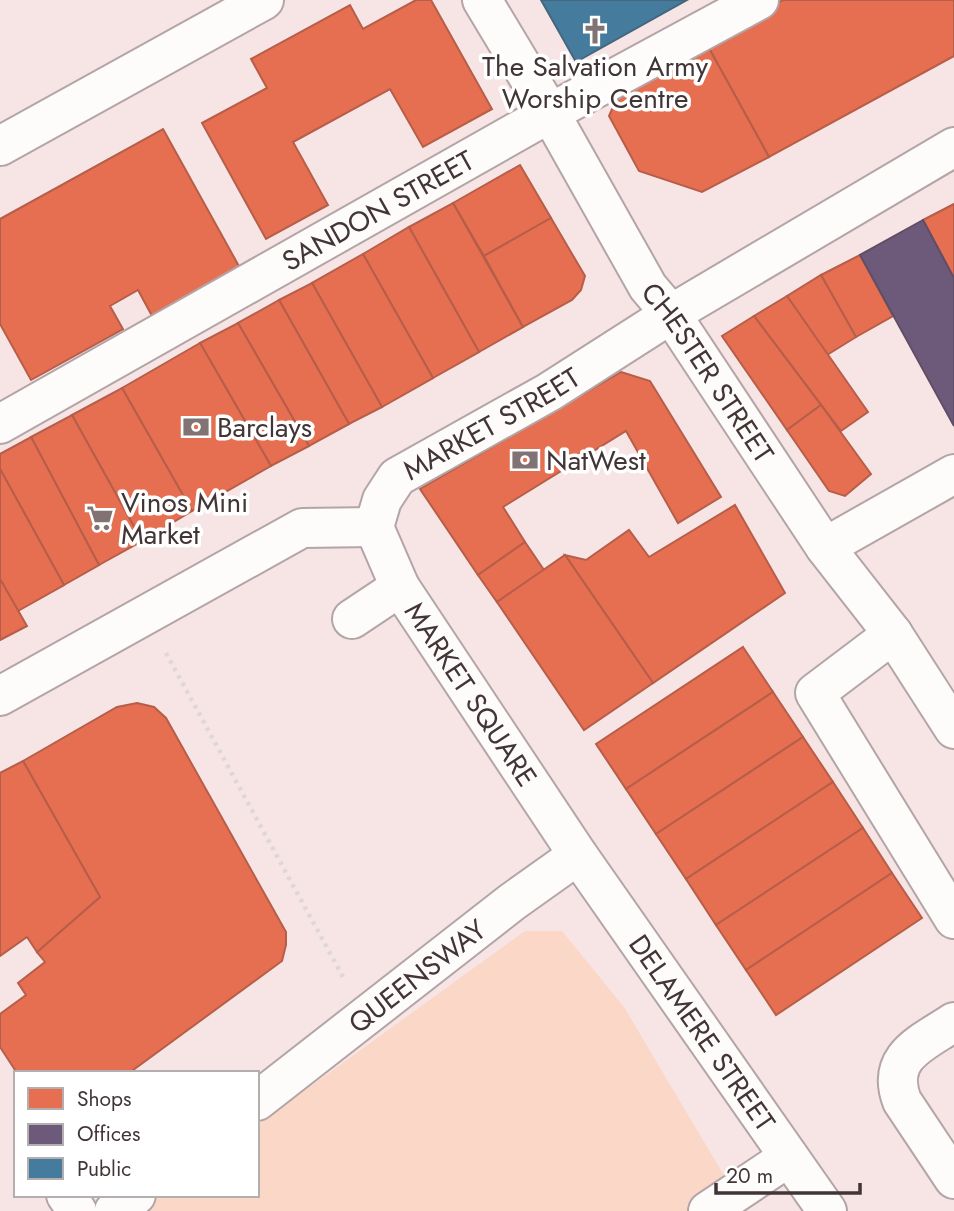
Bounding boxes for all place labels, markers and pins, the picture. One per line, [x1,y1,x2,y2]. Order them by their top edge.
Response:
church icon: The Salvation Army Worship Centre [580,16,610,46]
place label: The Salvation Army Worship Centre [482,46,709,119]
place label: Barclays [217,407,312,448]
bank icon: Barclays [181,412,211,442]
place label: NatWest [546,440,646,481]
bank icon: NatWest [510,445,540,475]
place label: Vinos Mini Market [121,482,248,555]
supermarket icon: Vinos Mini Market [85,503,115,533]

